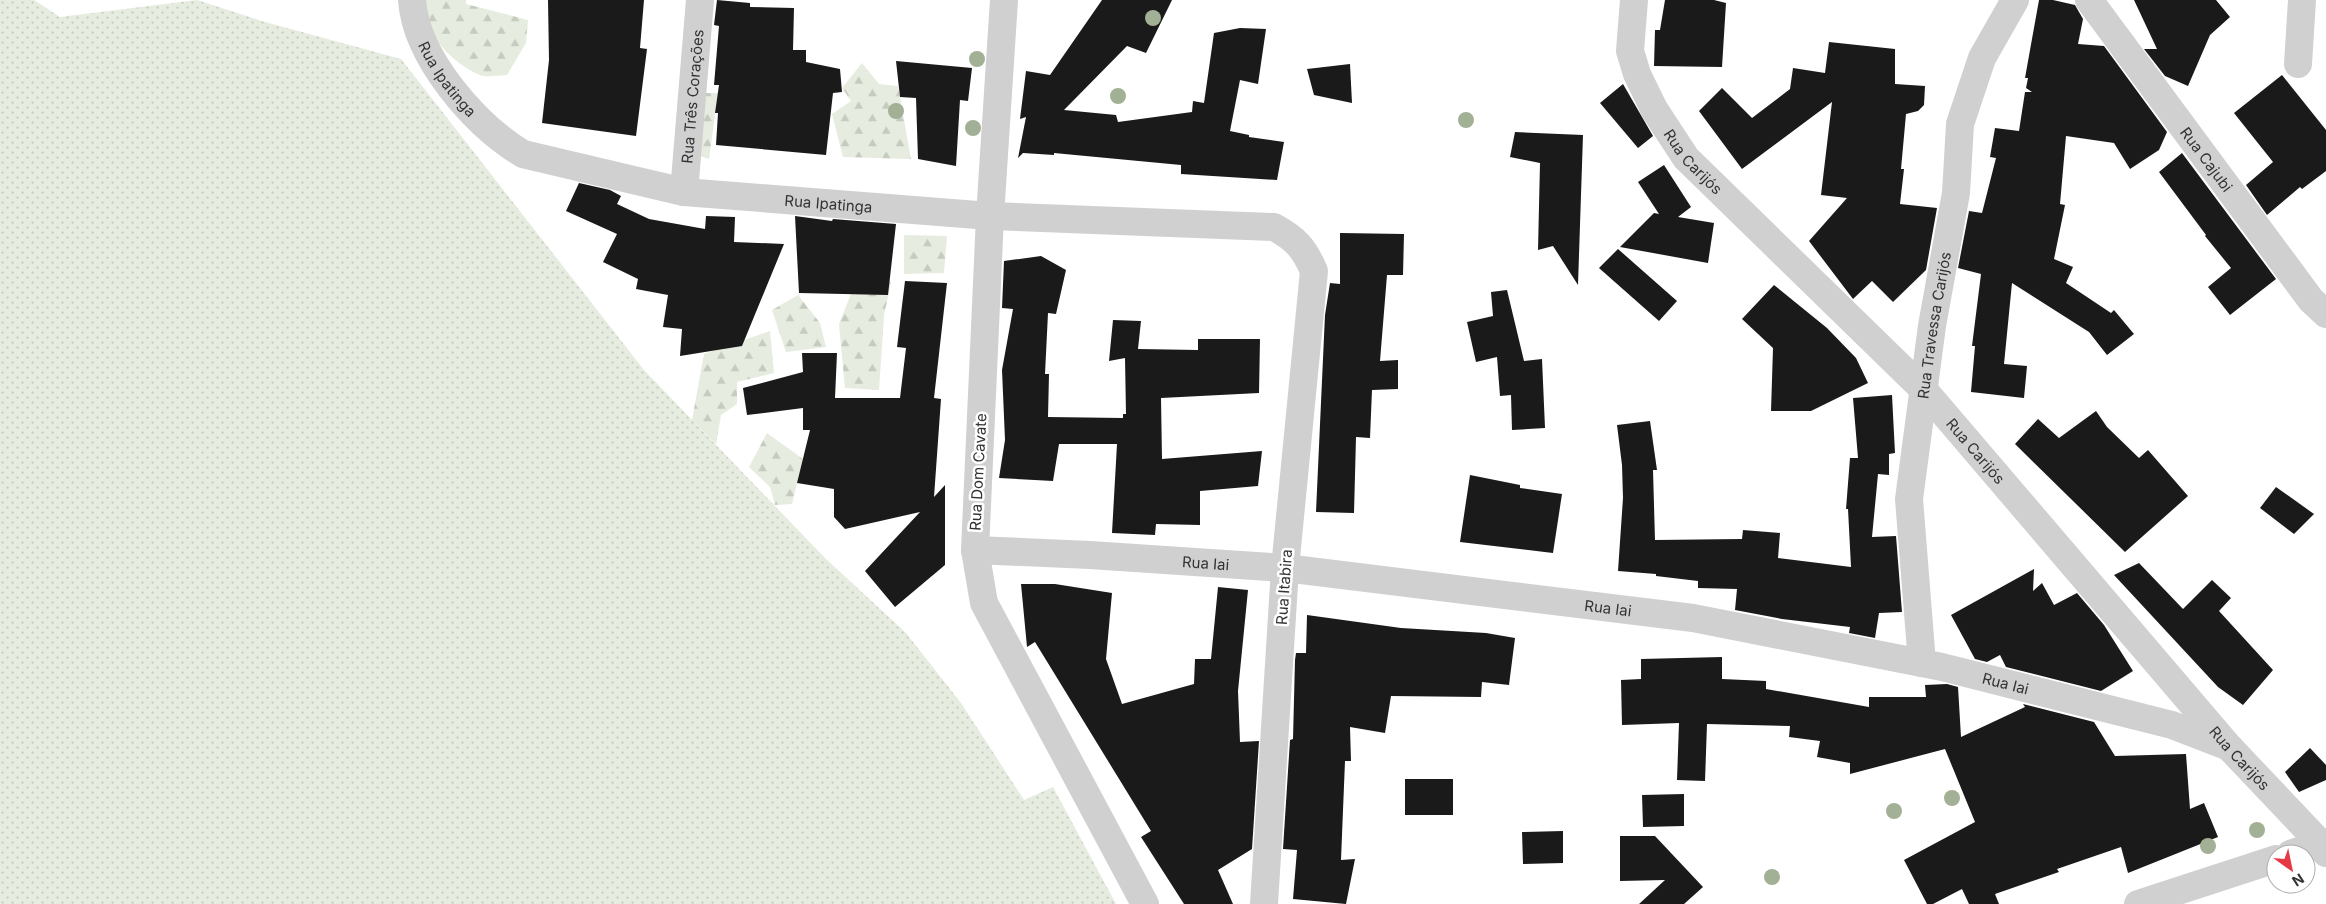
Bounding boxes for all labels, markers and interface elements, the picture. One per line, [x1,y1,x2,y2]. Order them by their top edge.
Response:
street label: Rua Três Corações [677,28,707,164]
street label: Rua Ipatinga [415,38,481,121]
street label: Rua Cajubi [2177,123,2237,195]
street label: Rua Carijós [1660,125,1727,198]
street label: Rua Ipatinga [784,190,873,216]
street label: Rua Travessa Carijós [1913,250,1955,400]
street label: Rua Dom Cavate [965,413,991,531]
street label: Rua Carijós [1943,414,2009,488]
street label: Rua Itabira [1272,549,1296,625]
street label: Rua Iai [1181,552,1230,574]
street label: Rua Iai [1583,595,1633,620]
street label: Rua Iai [1980,668,2031,698]
street label: Rua Carijós [2206,722,2274,794]
north arrow [2266,844,2316,894]
text: N [2289,870,2307,890]

